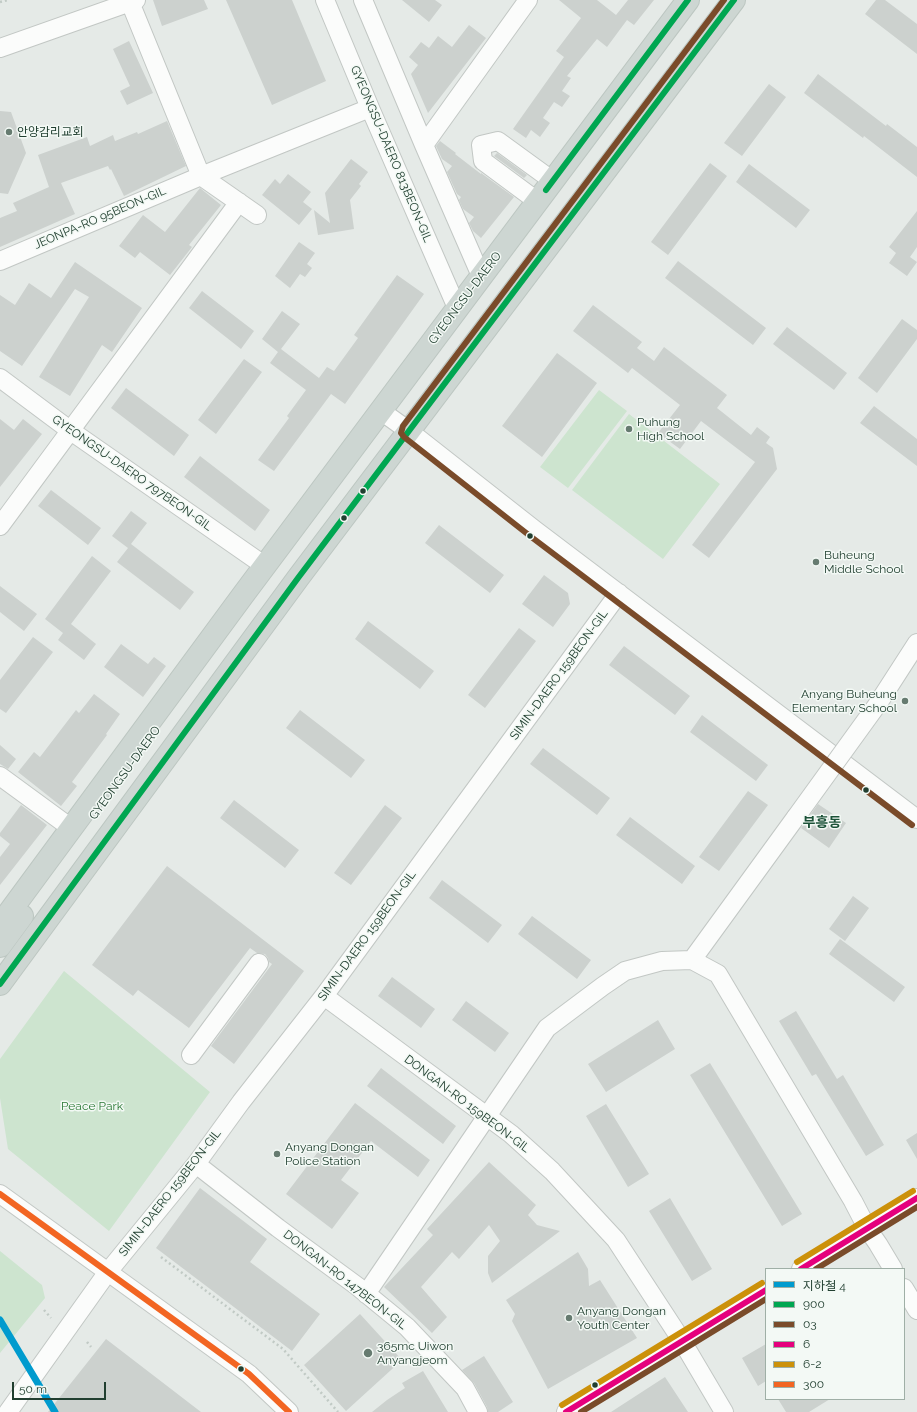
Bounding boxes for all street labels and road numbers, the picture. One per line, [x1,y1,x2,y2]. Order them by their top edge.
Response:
street label: GYEONGSU-DAERO 813BEON-GIL [347,63,435,245]
street label: JEONPA-RO 95BEON-GIL [32,184,168,252]
street label: GYEONGSU-DAERO [426,249,504,347]
street label: GYEONGSU-DAERO 797BEON-GIL [49,412,215,534]
street label: SIMIN-DAERO 159BEON-GIL [507,607,611,743]
street label: GYEONGSU-DAERO [86,723,164,823]
street label: SIMIN-DAERO 159BEON-GIL [315,868,419,1004]
street label: DONGAN-RO 159BEON-GIL [401,1052,533,1156]
street label: SIMIN-DAERO 159BEON-GIL [116,1127,224,1259]
street label: DONGAN-RO 147BEON-GIL [280,1227,410,1333]

